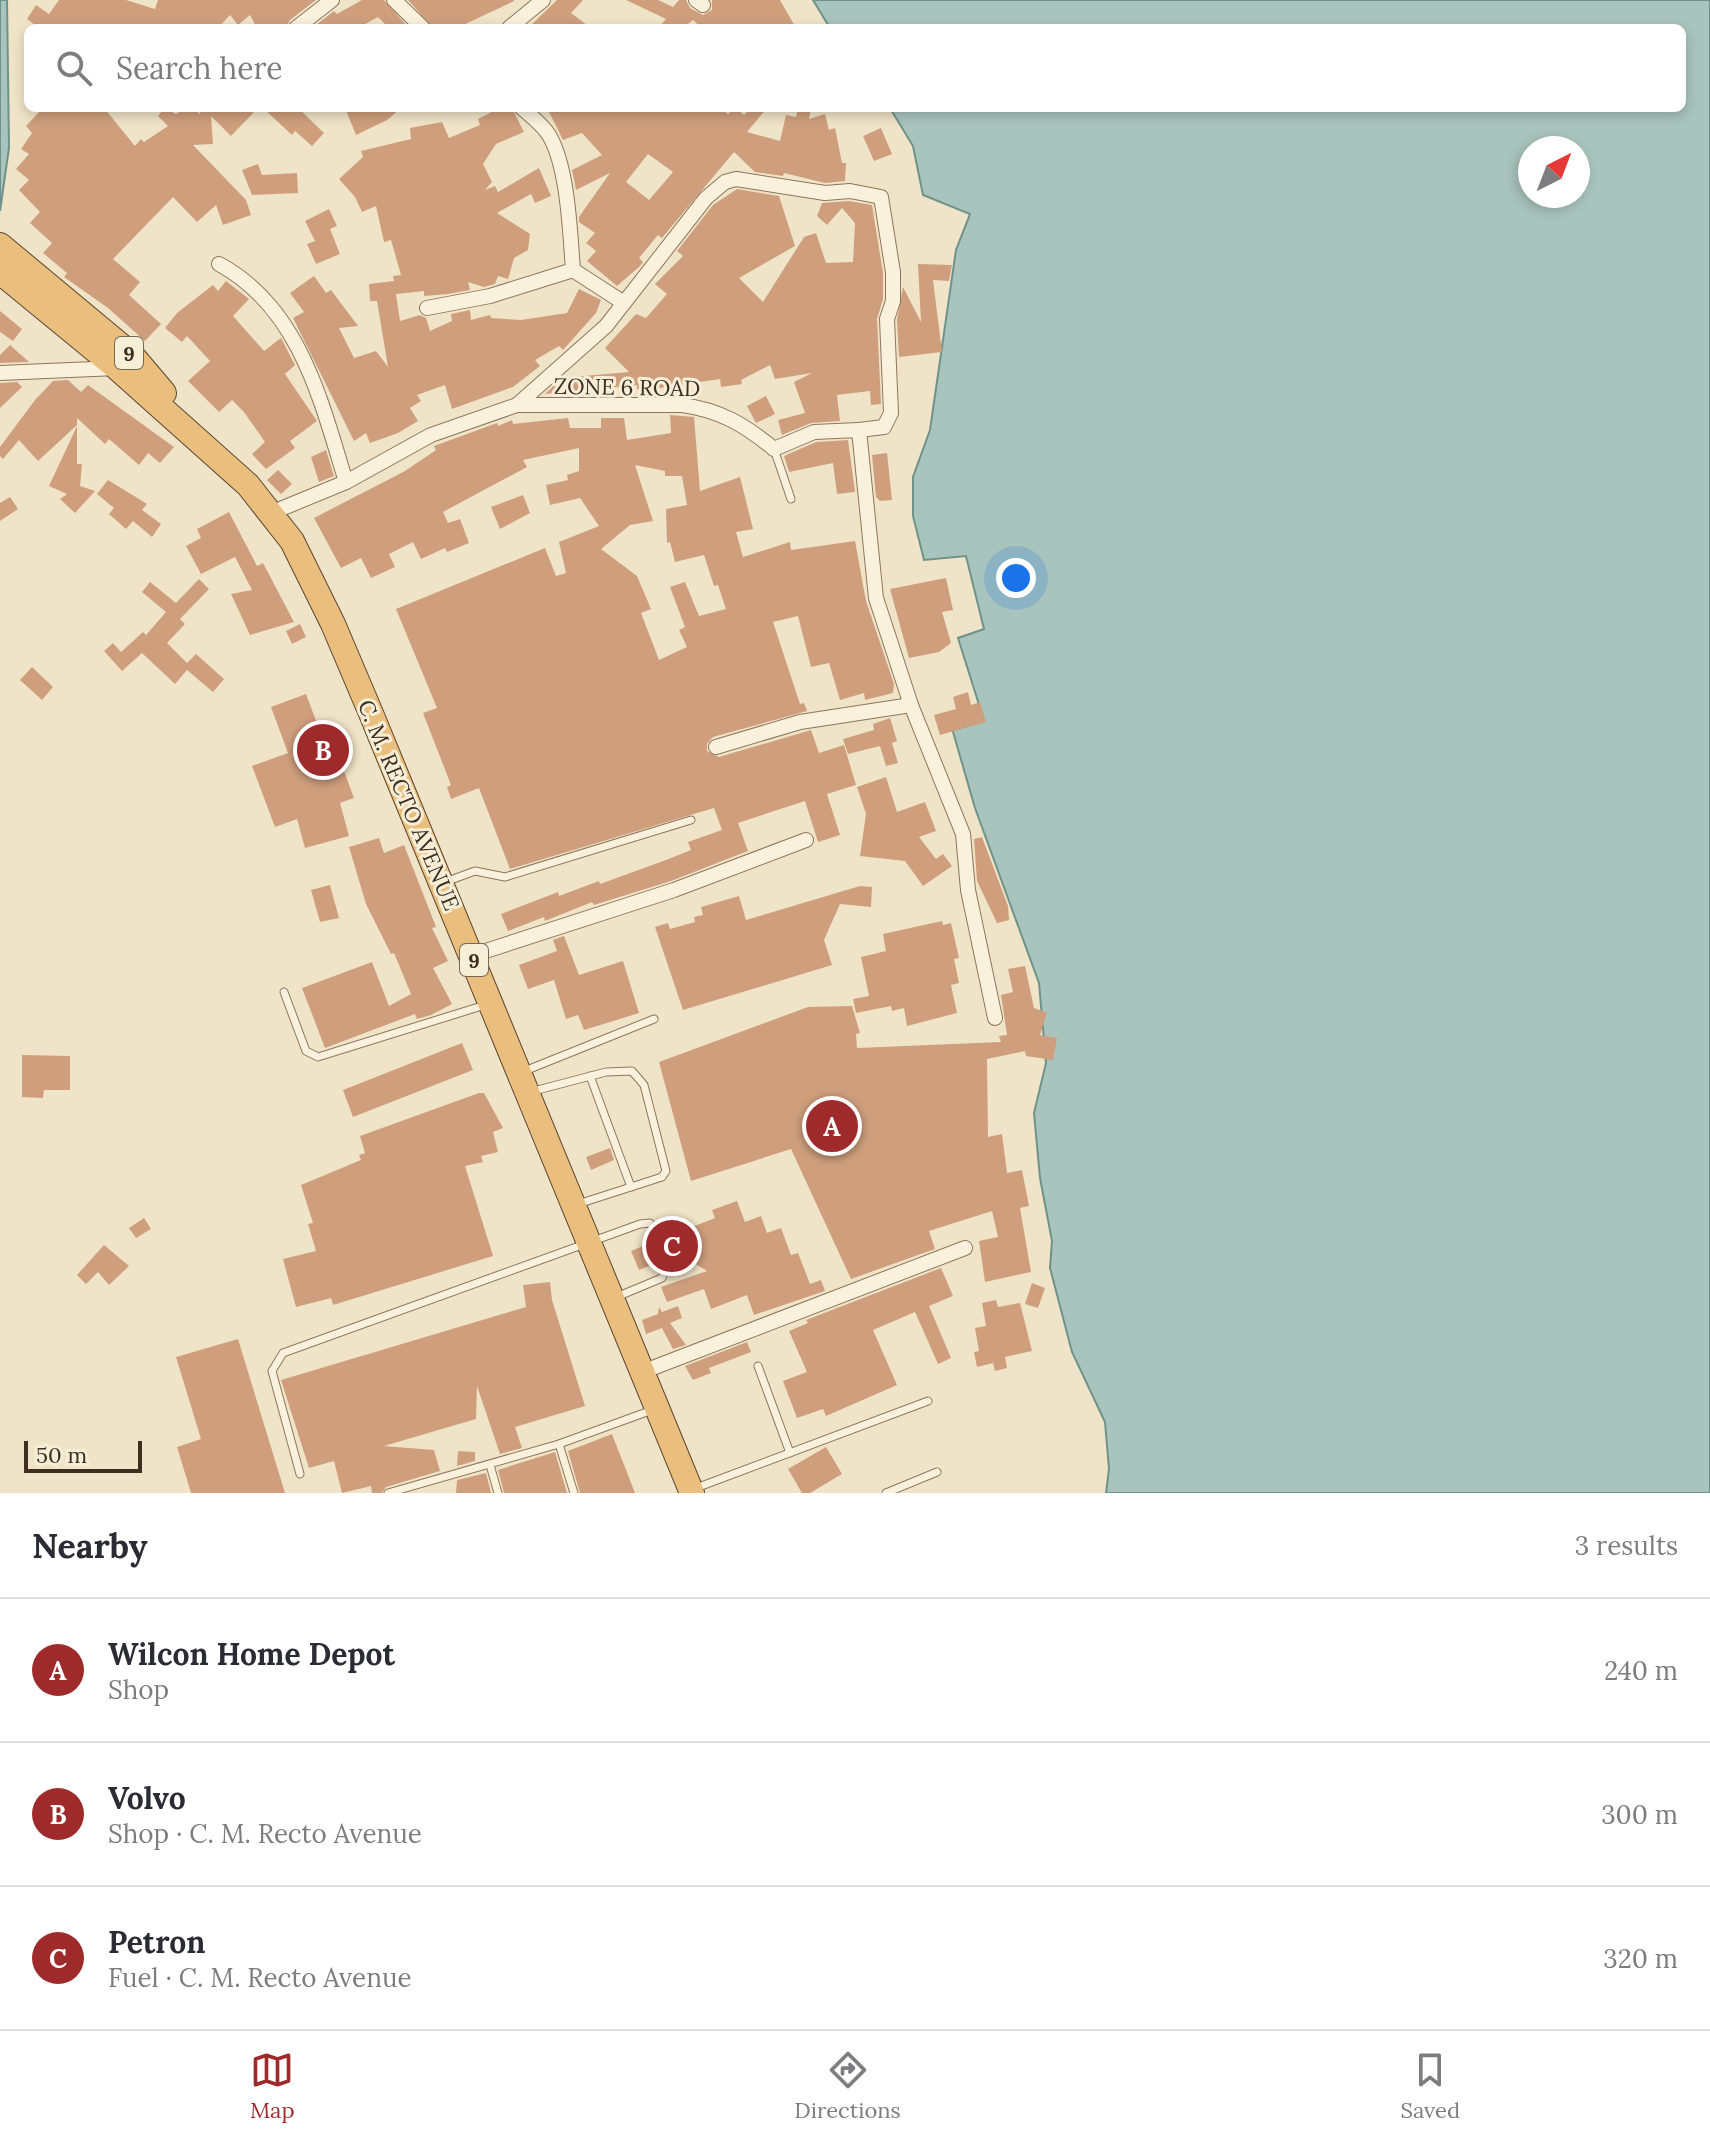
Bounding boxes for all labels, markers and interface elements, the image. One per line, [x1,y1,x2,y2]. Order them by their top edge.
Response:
search box [24,24,1686,112]
icon: search [52,46,96,90]
text: Search here [116,49,283,87]
north arrow [1518,136,1590,208]
road number: 9 [115,337,143,369]
street label: ZONE 6 ROAD [554,372,700,402]
your location [996,558,1036,598]
street label: C. M. RECTO AVENUE [352,695,466,915]
pin: B [297,720,349,780]
road number: 9 [460,944,488,976]
pin: A [806,1096,858,1156]
pin: C [646,1216,698,1276]
scale bar [24,1437,142,1473]
text: 50 m [36,1441,87,1469]
text: Nearby [32,1524,148,1567]
text: 3 results [1575,1529,1678,1562]
text: Wilcon Home Depot [108,1635,395,1673]
text: A [49,1654,67,1687]
text: 240 m [1604,1654,1678,1687]
text: Shop [108,1673,169,1706]
text: Volvo [108,1779,186,1817]
text: B [49,1798,67,1831]
text: 300 m [1601,1798,1678,1831]
text: Shop · C. M. Recto Avenue [108,1817,422,1850]
text: Petron [108,1923,205,1961]
text: C [49,1942,67,1975]
text: 320 m [1603,1942,1678,1975]
text: Fuel · C. M. Recto Avenue [108,1961,412,1994]
tab: Map [250,2048,295,2124]
tab: Directions [794,2048,901,2124]
tab: Saved [1401,2048,1460,2124]

